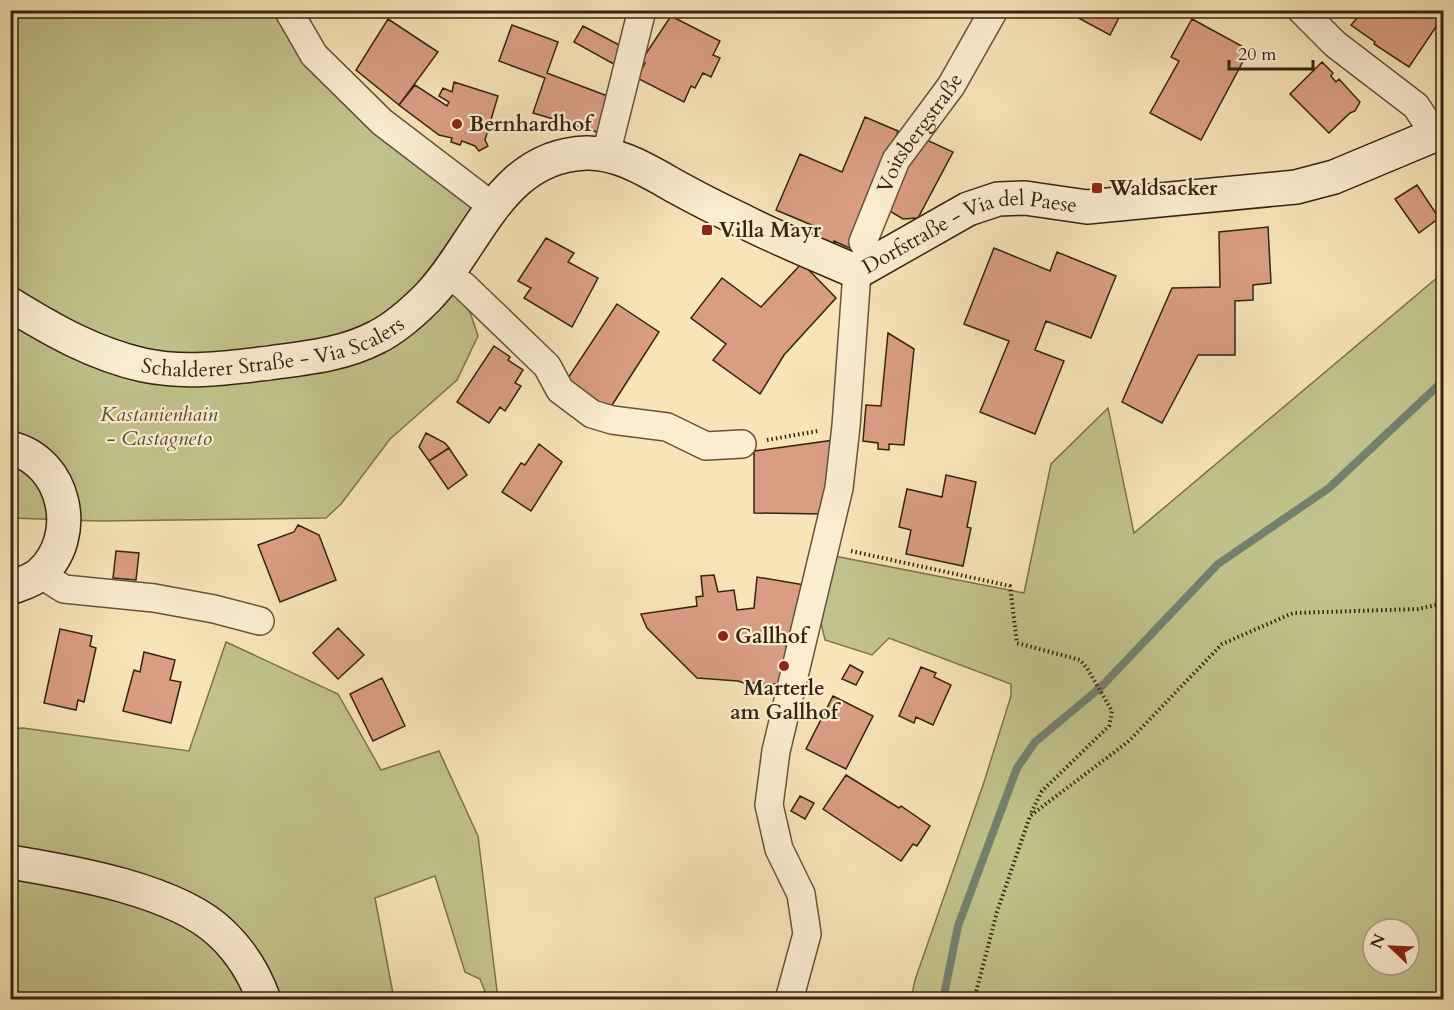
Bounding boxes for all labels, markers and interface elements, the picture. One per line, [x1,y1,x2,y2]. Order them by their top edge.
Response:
scale bar [1229,33,1313,71]
text: 20 m [1238,42,1277,67]
street label: Voitsbergstraße [870,68,970,197]
place label: Bernhardhof [469,110,595,139]
marker: Bernhardhof [450,117,464,131]
place label: Waldsacker [1108,174,1218,203]
marker: Waldsacker [1090,181,1104,195]
street label: Dorfstraße - Via del Paese [857,184,1079,281]
place label: Villa Mayr [719,216,822,245]
marker: Villa Mayr [700,223,714,237]
street label: Schalderer Straße - Via Scalers [139,310,410,385]
park label: Kastanienhain - Castagneto [100,400,219,453]
place label: Gallhof [735,622,811,651]
marker: Gallhof [716,629,730,643]
marker: Marterle am Gallhof [777,659,791,673]
place label: Marterle am Gallhof [730,674,842,727]
north arrow [1361,917,1421,977]
text: N [1365,931,1391,952]

